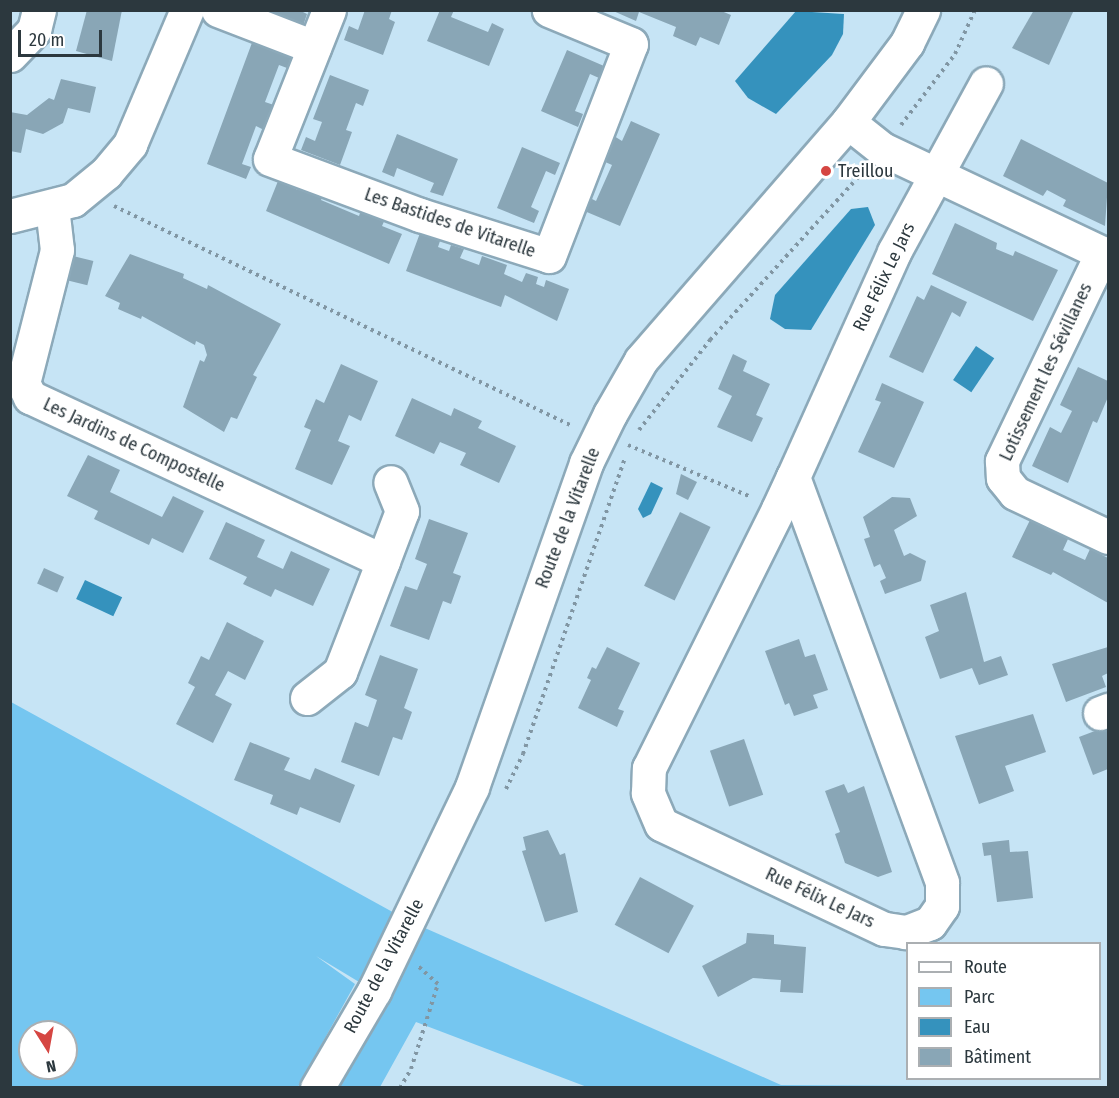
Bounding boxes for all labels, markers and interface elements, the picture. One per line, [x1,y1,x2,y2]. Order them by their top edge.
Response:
scale bar [21,18,105,56]
text: 20 m [29,29,64,51]
place label: Treillou [838,160,893,182]
marker: Treillou [819,164,833,178]
street label: Les Bastides de Vitarelle [362,184,538,262]
street label: Rue Félix Le Jars [848,219,920,335]
street label: Lotissement les Sévillanes [995,280,1097,464]
street label: Les Jardins de Compostelle [40,393,228,497]
street label: Route de la Vitarelle [531,445,605,591]
street label: Rue Félix Le Jars [762,863,878,933]
street label: Route de la Vitarelle [340,895,428,1037]
legend [906,942,1101,1080]
text: Route [964,956,1007,978]
text: Parc [964,986,995,1008]
text: Eau [964,1016,990,1038]
north arrow [18,1020,78,1080]
text: Bâtiment [964,1046,1031,1068]
text: N [45,1056,58,1076]

